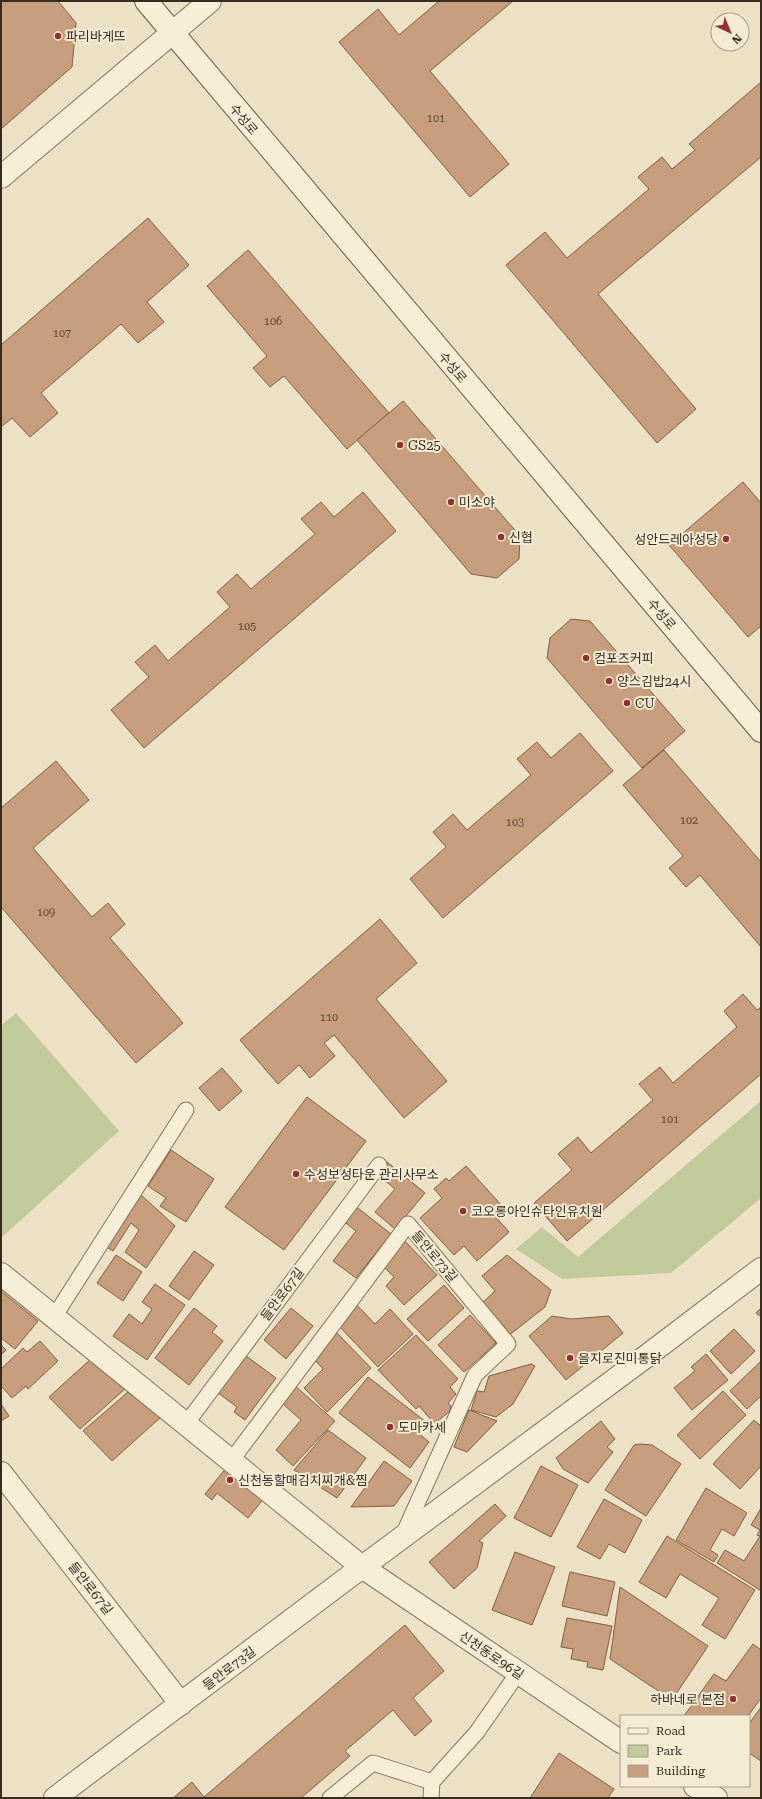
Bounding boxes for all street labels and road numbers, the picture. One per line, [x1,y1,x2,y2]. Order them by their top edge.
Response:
street label: 수성로 [226,101,261,138]
street label: 수성로 [435,349,470,386]
street label: 수성로 [644,596,679,633]
street label: 들안로73길 [409,1228,460,1285]
street label: 들안로67길 [258,1265,307,1324]
street label: 들안로67길 [65,1559,116,1618]
street label: 신천동로96길 [457,1628,527,1682]
street label: 들안로73길 [200,1644,259,1693]

